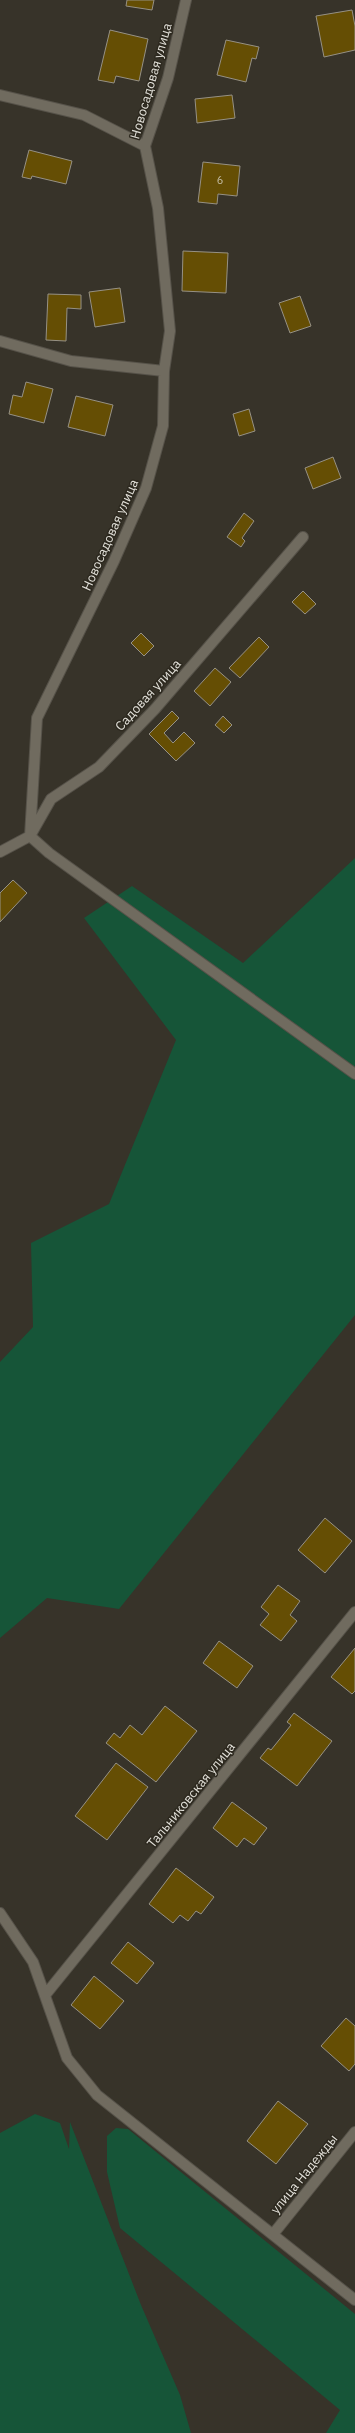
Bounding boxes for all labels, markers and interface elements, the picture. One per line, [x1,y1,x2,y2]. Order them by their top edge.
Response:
street label: Новосадовая улица [126,21,176,141]
house number: 6 [217,173,223,187]
street label: Новосадовая улица [78,477,142,593]
street label: Садовая улица [111,656,185,734]
street label: Тальниковская улица [143,1739,239,1851]
street label: улица Надежды [267,2131,341,2217]

